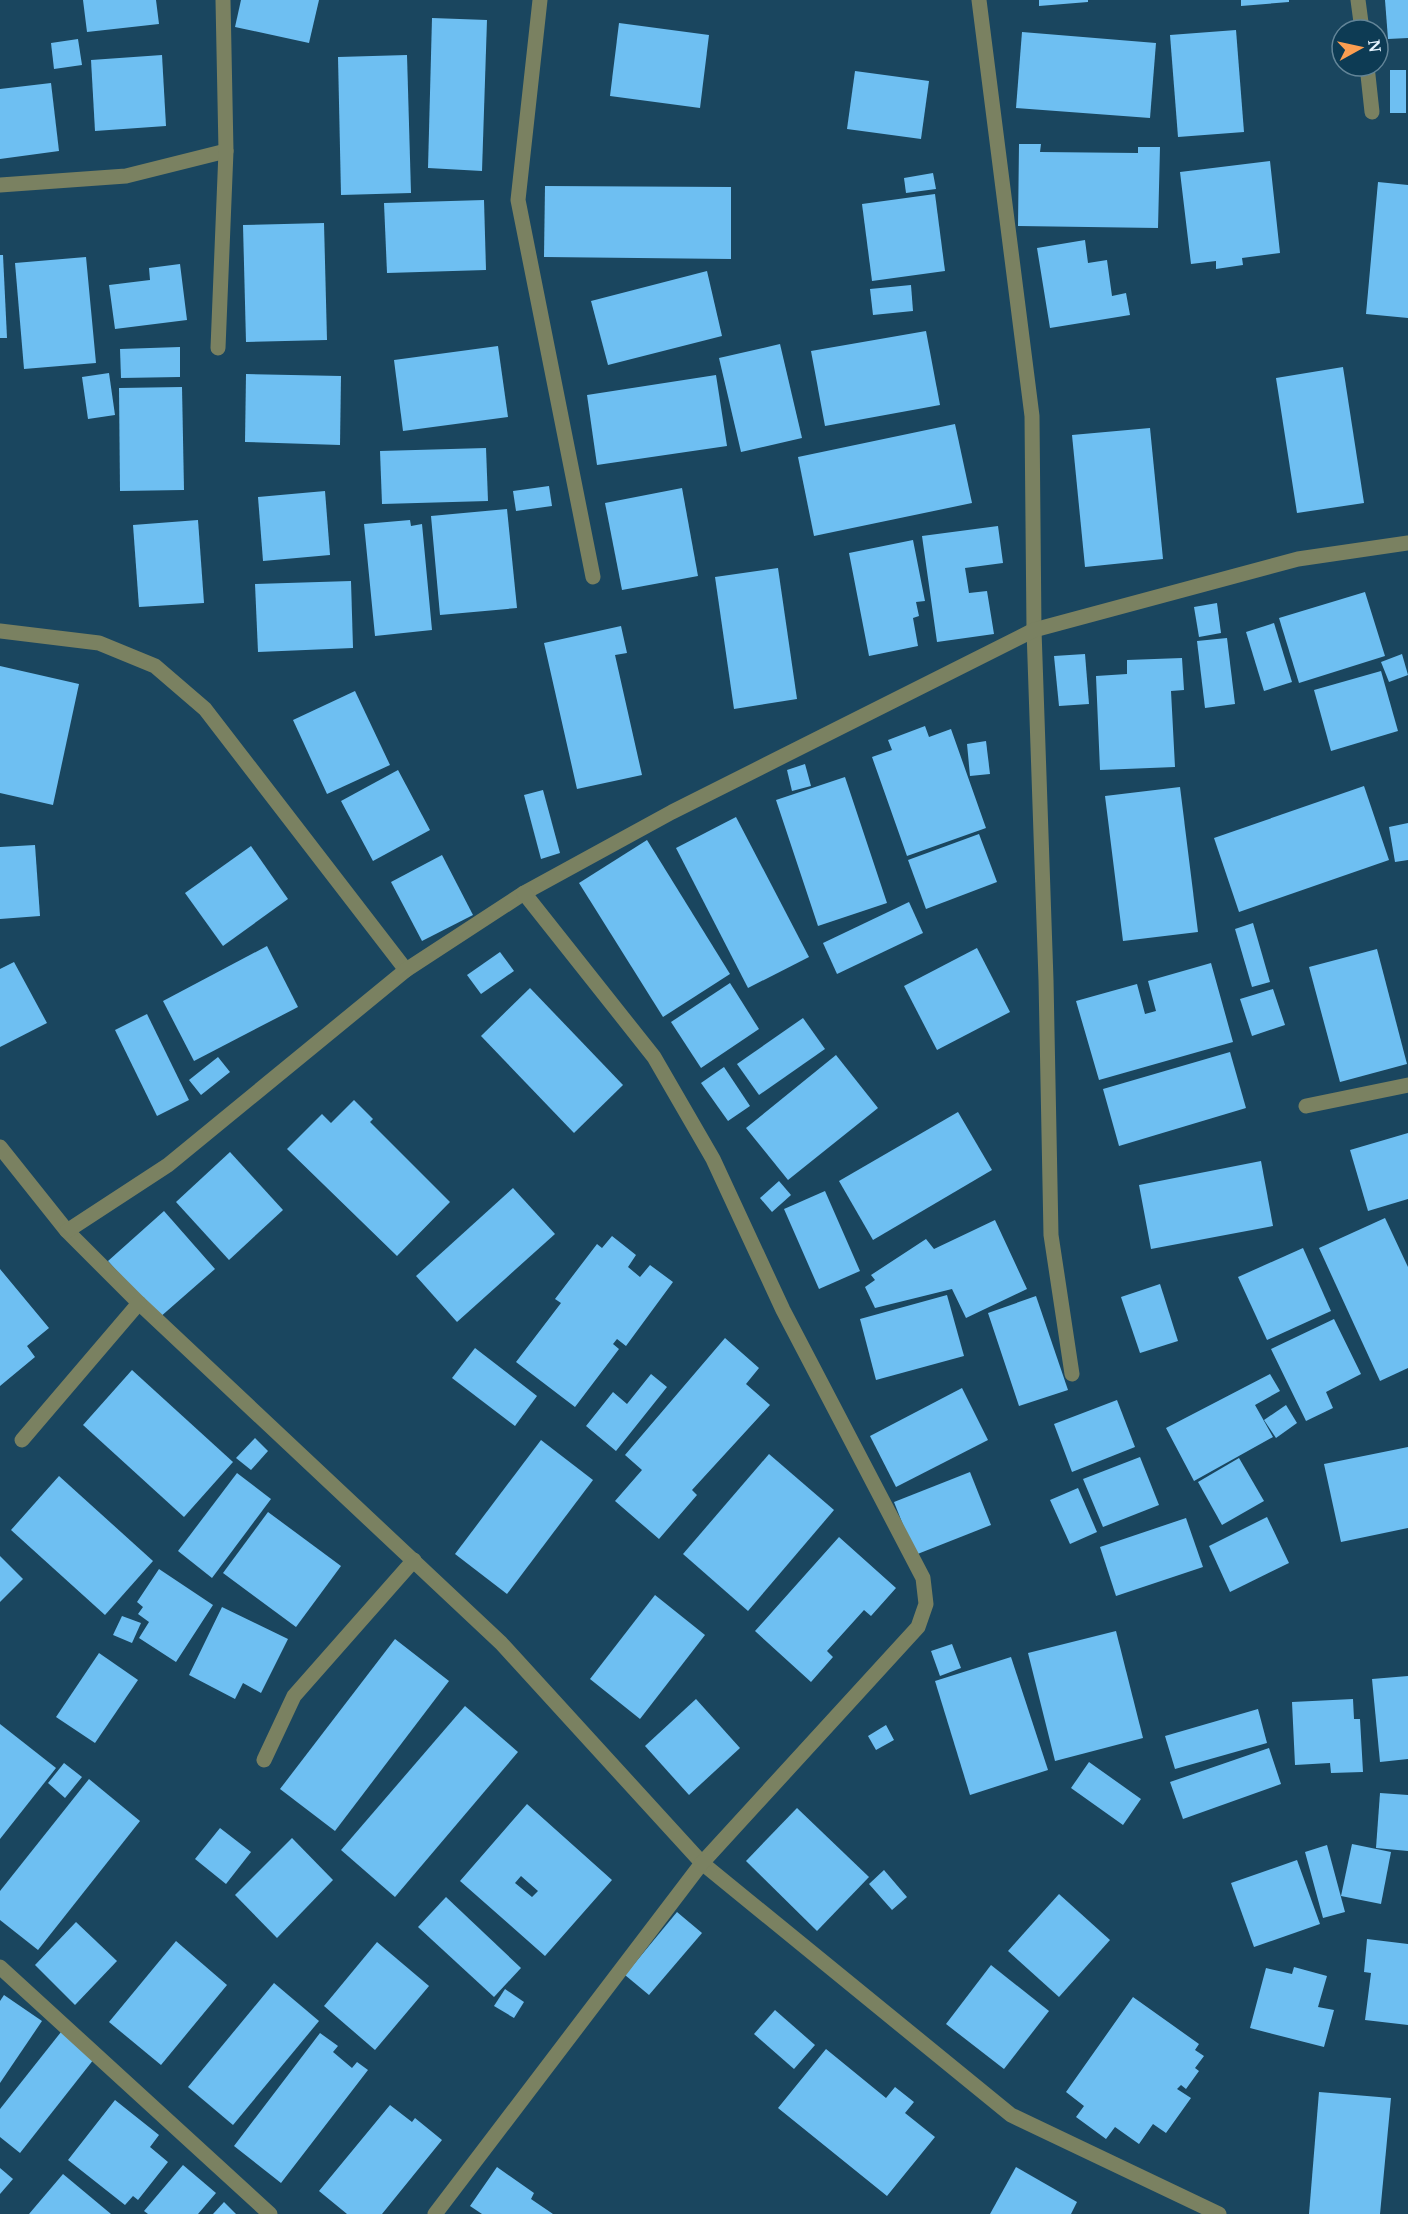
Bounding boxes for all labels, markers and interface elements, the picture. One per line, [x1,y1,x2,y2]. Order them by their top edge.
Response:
north arrow [1330,18,1390,78]
text: N [1363,38,1387,54]

